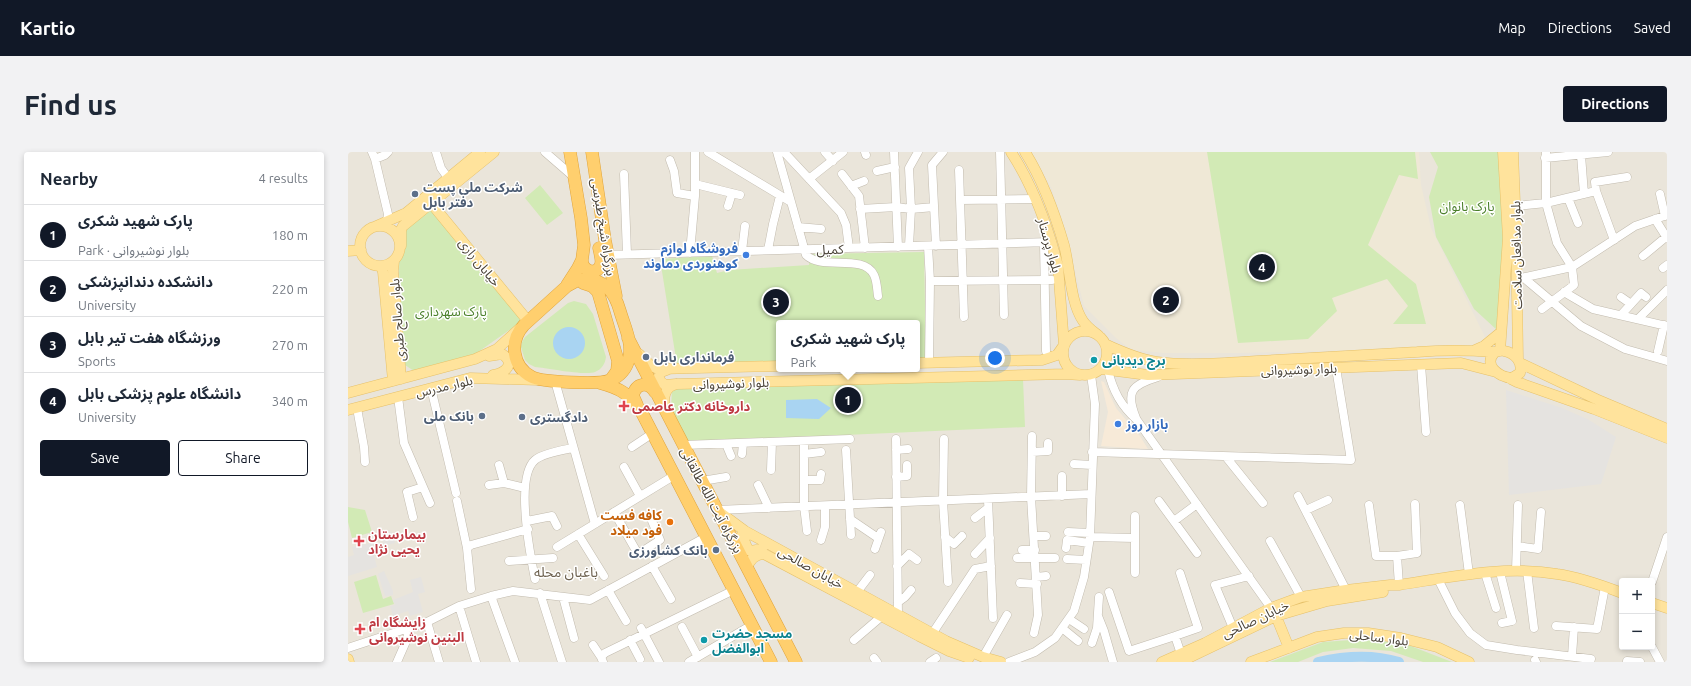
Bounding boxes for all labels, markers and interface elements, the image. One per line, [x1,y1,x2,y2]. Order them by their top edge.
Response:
text: Kartio [20,17,76,39]
text: Map [1498,20,1526,36]
text: Directions [1548,20,1612,36]
text: Saved [1634,20,1671,36]
button: Directions [1563,86,1667,122]
text: Find us [24,89,117,120]
text: Nearby [40,169,98,188]
text: 4 results [258,171,308,185]
street label: بزرگراه شیخ طبرسی [585,177,619,277]
place label: شرکت ملی پست دفتر بابل [423,180,523,210]
marker: شرکت ملی پست دفتر بابل [410,189,420,199]
park label: پارک بانوان [1439,199,1495,216]
street label: بلوار مدافعان سلامت [1508,201,1526,309]
text: پارک شهید شکری [78,212,193,229]
street label: بلوار پرستار [1032,215,1065,275]
text: 1 [49,228,57,242]
text: 180 m [272,228,308,242]
street label: خیابان رازی [455,235,504,290]
place label: فروشگاه لوازم کوهنوردی دماوند [643,241,738,271]
street label: کمیل [816,242,845,258]
text: Park · بلوار نوشیروانی [78,243,189,257]
marker: فروشگاه لوازم کوهنوردی دماوند [741,250,751,260]
pin: 4 [1249,252,1275,282]
text: دانشکده دندانپزشکی [78,273,213,290]
street label: بلوار صالح طبری [387,278,411,362]
text: 2 [49,282,57,296]
text: 220 m [272,282,308,296]
pin: 2 [1153,285,1179,315]
pin: 3 [763,287,789,317]
text: University [78,298,136,312]
park label: پارک شهرداری [415,304,487,321]
popup [776,320,920,372]
text: ورزشگاه هفت تیر بابل [78,329,221,346]
text: پارک شهید شکری [791,330,905,347]
text: 3 [49,338,57,352]
text: 270 m [272,338,308,352]
your location [985,348,1005,368]
place label: فرمانداری بابل [654,350,735,365]
marker: فرمانداری بابل [641,352,651,362]
place label: برج دیدبانی [1102,353,1166,370]
text: Sports [78,354,116,368]
text: Park [791,355,816,369]
marker: برج دیدبانی [1089,355,1099,365]
street label: بلوار نوشیروانی [1261,361,1337,379]
street label: بلوار مدرس [414,373,474,401]
street label: بلوار نوشیروانی [693,375,769,393]
text: دانشگاه علوم پزشکی بابل [78,385,241,402]
pin: 1 [835,385,861,415]
text: 4 [49,394,57,408]
text: 340 m [272,394,308,408]
place label: داروخانه دکتر عاصمی [632,399,751,414]
marker: داروخانه دکتر عاصمی [619,401,629,411]
place label: بانک ملی [424,409,474,424]
text: University [78,410,136,424]
place label: دادگستری [530,410,588,425]
marker: بانک ملی [477,411,487,421]
marker: دادگستری [517,412,527,422]
place label: بازار روز [1125,417,1168,432]
marker: بازار روز [1113,419,1123,429]
button: Save [40,440,170,476]
button: Share [178,440,308,476]
street label: بزرگراه آیت الله طالقانی [676,445,746,556]
place label: کافه فست فود میلاد [600,508,662,538]
marker: کافه فست فود میلاد [665,517,675,527]
place label: بیمارستان یحیی نژاد [368,527,426,557]
marker: بیمارستان یحیی نژاد [353,535,365,547]
place label: بانک کشاورزی [629,543,708,558]
street label: خیابان صالحی [775,543,846,593]
marker: بانک کشاورزی [711,545,721,555]
district label: باغبان محله [534,564,598,581]
map controls [1619,578,1655,650]
button: + [1619,578,1655,614]
street label: خيابان صالحی [1219,597,1292,642]
button: − [1619,614,1655,650]
place label: زایشگاه ام البنین نوشیروانی [369,615,464,645]
marker: زایشگاه ام البنین نوشیروانی [354,623,366,635]
place label: مسجد حضرت ابوالفضل [712,626,792,656]
street label: بلوار ساحلی [1348,626,1409,650]
marker: مسجد حضرت ابوالفضل [699,635,709,645]

